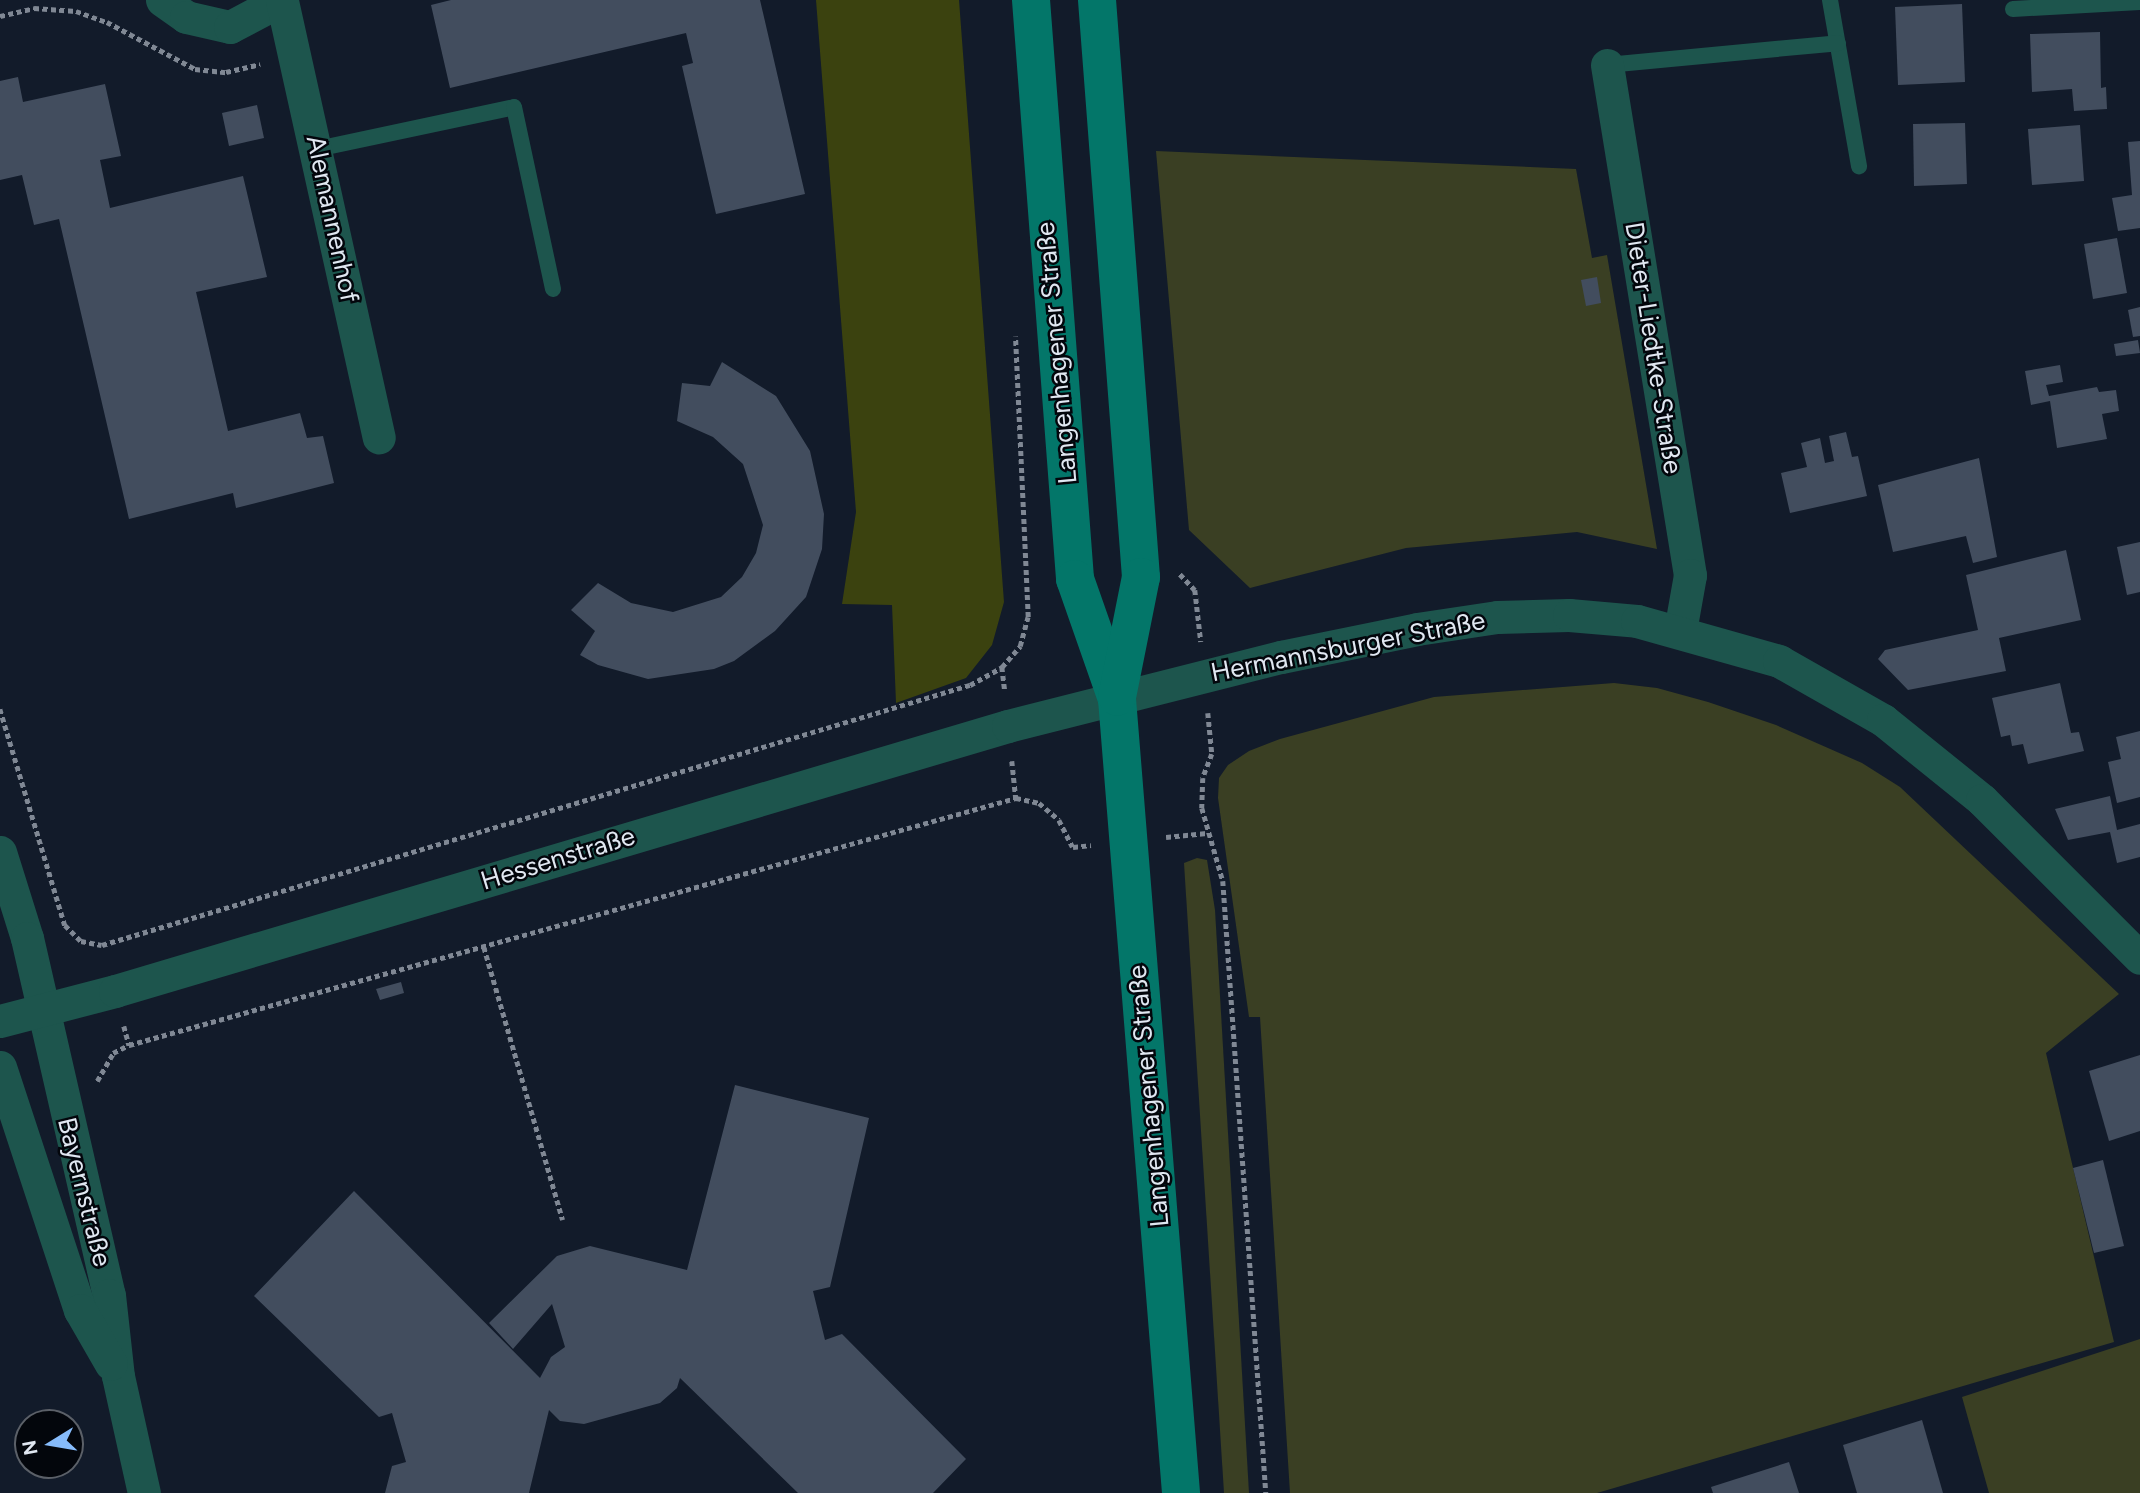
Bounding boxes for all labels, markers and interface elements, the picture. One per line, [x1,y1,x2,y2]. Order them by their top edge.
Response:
street label: Alemannenhof [299,133,365,305]
street label: Dieter-Liedtke-Straße [1618,220,1688,476]
street label: Langenhagener Straße [1030,221,1084,485]
street label: Hermannsburger Straße [1208,605,1488,689]
street label: Hessenstraße [477,821,639,897]
street label: Langenhagener Straße [1122,964,1176,1228]
street label: Bayernstraße [50,1114,118,1270]
north arrow [14,1409,84,1479]
text: N [17,1438,43,1457]

